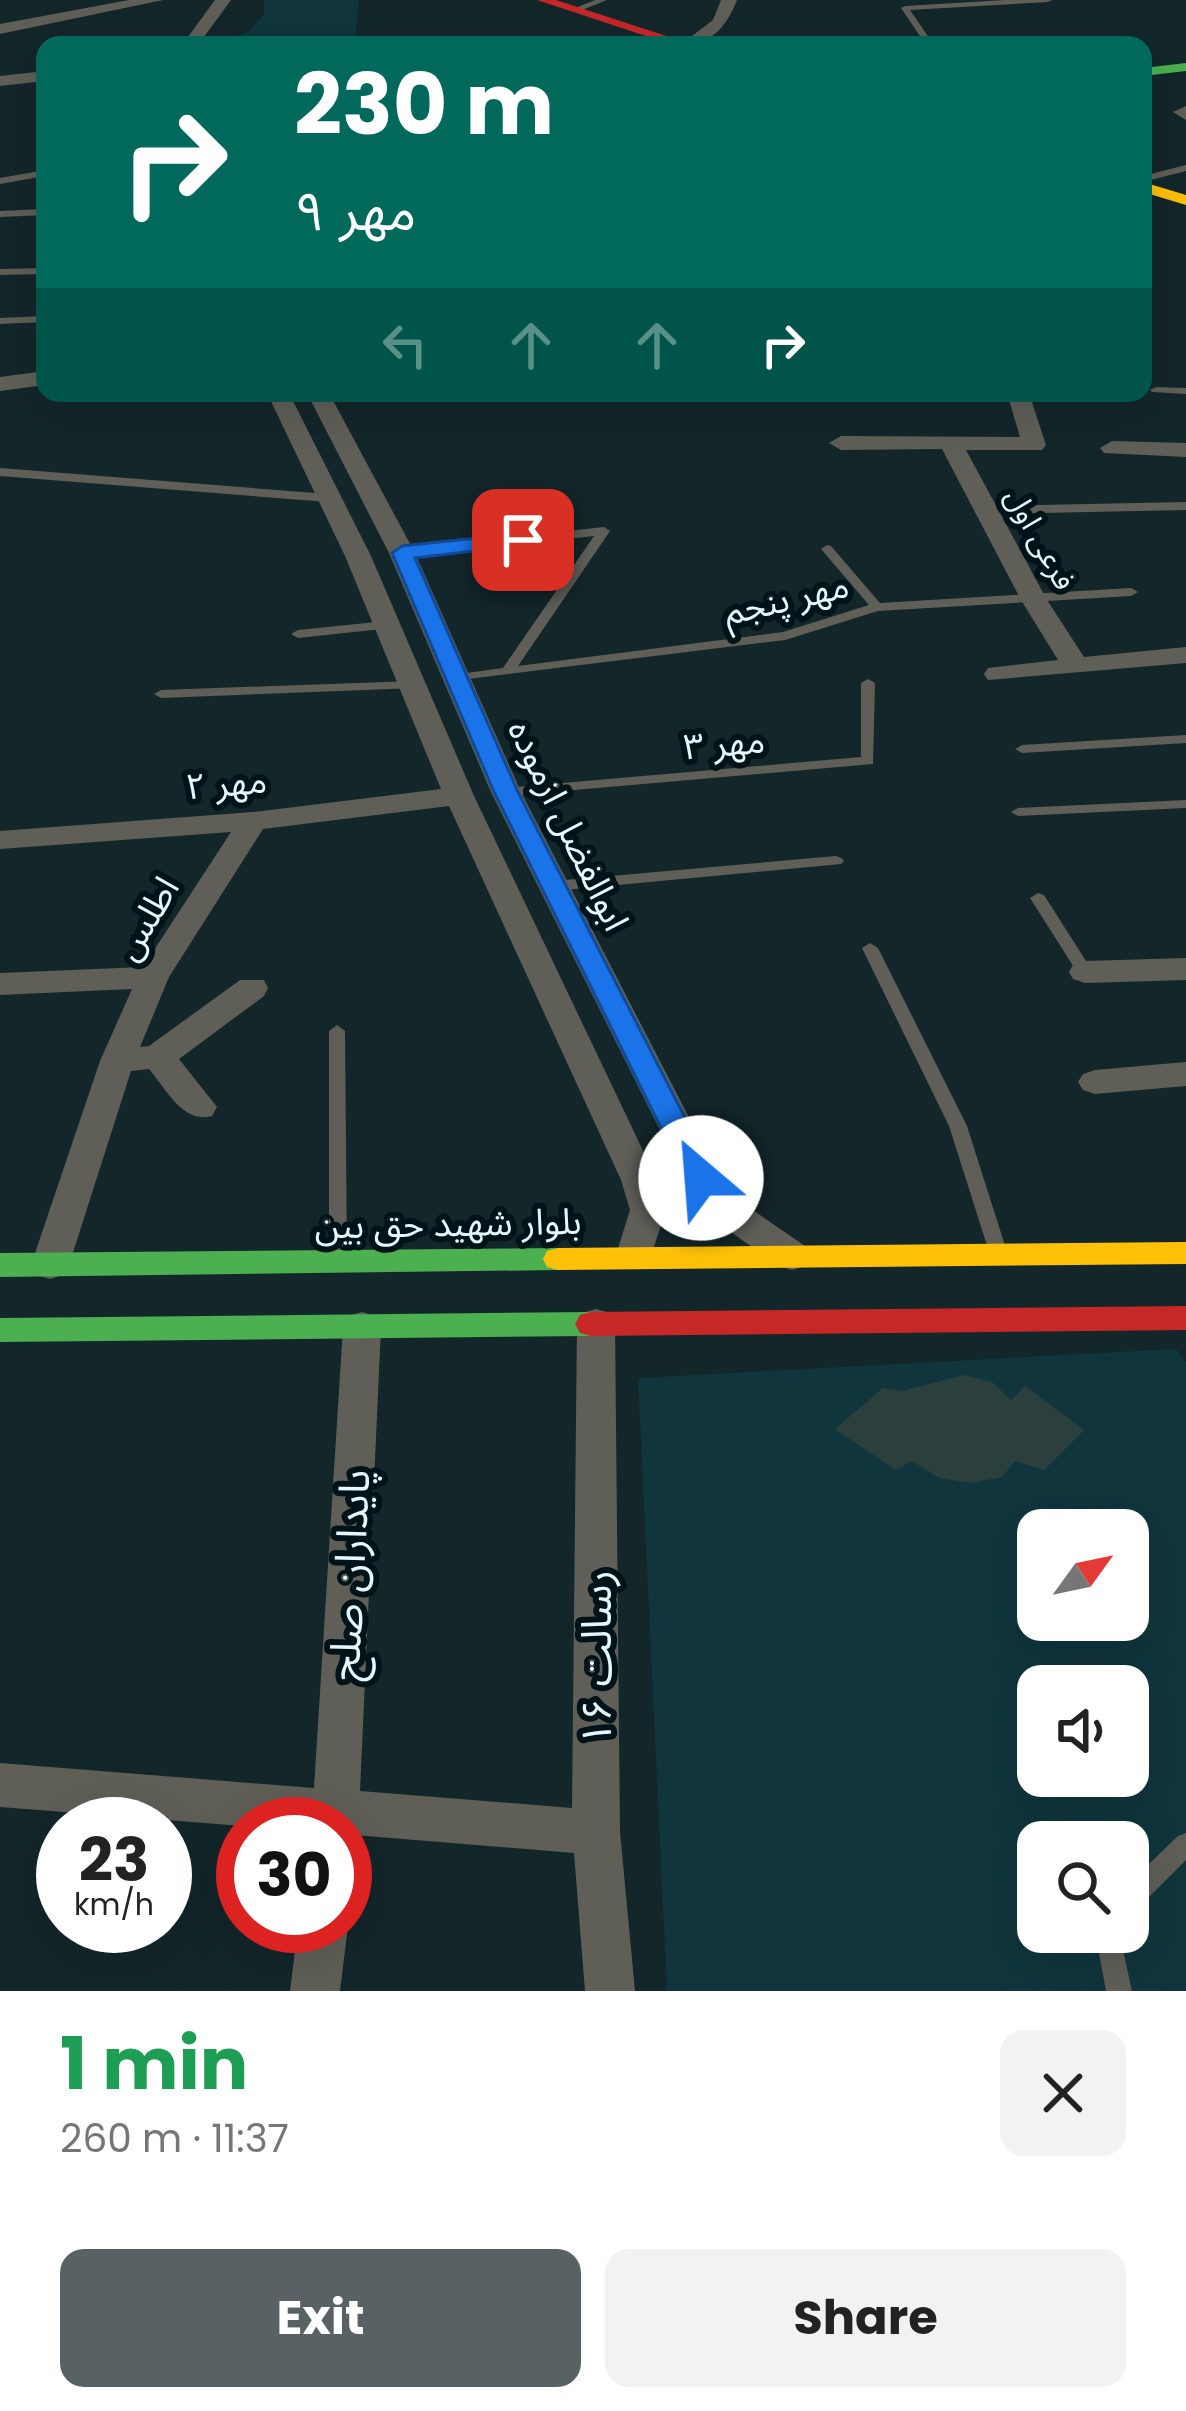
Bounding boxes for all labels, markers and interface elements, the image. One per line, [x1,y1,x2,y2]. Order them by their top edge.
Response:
text: 230 m [294,46,554,163]
icon: right [96,84,252,240]
text: مهر ۹ [294,173,416,249]
icon: left [372,312,438,378]
icon: ahead [498,312,564,378]
icon: ahead [624,312,690,378]
icon: right [750,312,816,378]
street label: فرعی اول [995,480,1086,598]
pin [472,489,574,591]
icon: arrive [490,507,556,573]
street label: مهر پنجم [718,559,854,640]
street label: ابوالفضل ازموده [495,711,642,939]
street label: مهر ۳ [681,715,767,772]
street label: مهر ۲ [183,755,269,812]
street label: اطلس [102,867,191,970]
position arrow [638,1115,764,1241]
street label: بلوار شهید حق بین [314,1196,582,1251]
street label: پایداران صلح [314,1468,386,1682]
north arrow [1017,1509,1149,1641]
map controls [1017,1509,1149,1953]
street label: رسالت ۱۶ [567,1570,626,1746]
button: sound [1017,1665,1149,1797]
speed limit sign: 30 [216,1797,372,1953]
text: 23 [79,1818,149,1902]
button: search [1017,1821,1149,1953]
text: km/h [74,1883,154,1926]
text: 1 min [60,2013,248,2114]
button: close [1000,2030,1126,2156]
text: 260 m · 11:37 [60,2111,289,2166]
button: Exit [60,2249,581,2387]
button: Share [605,2249,1126,2387]

